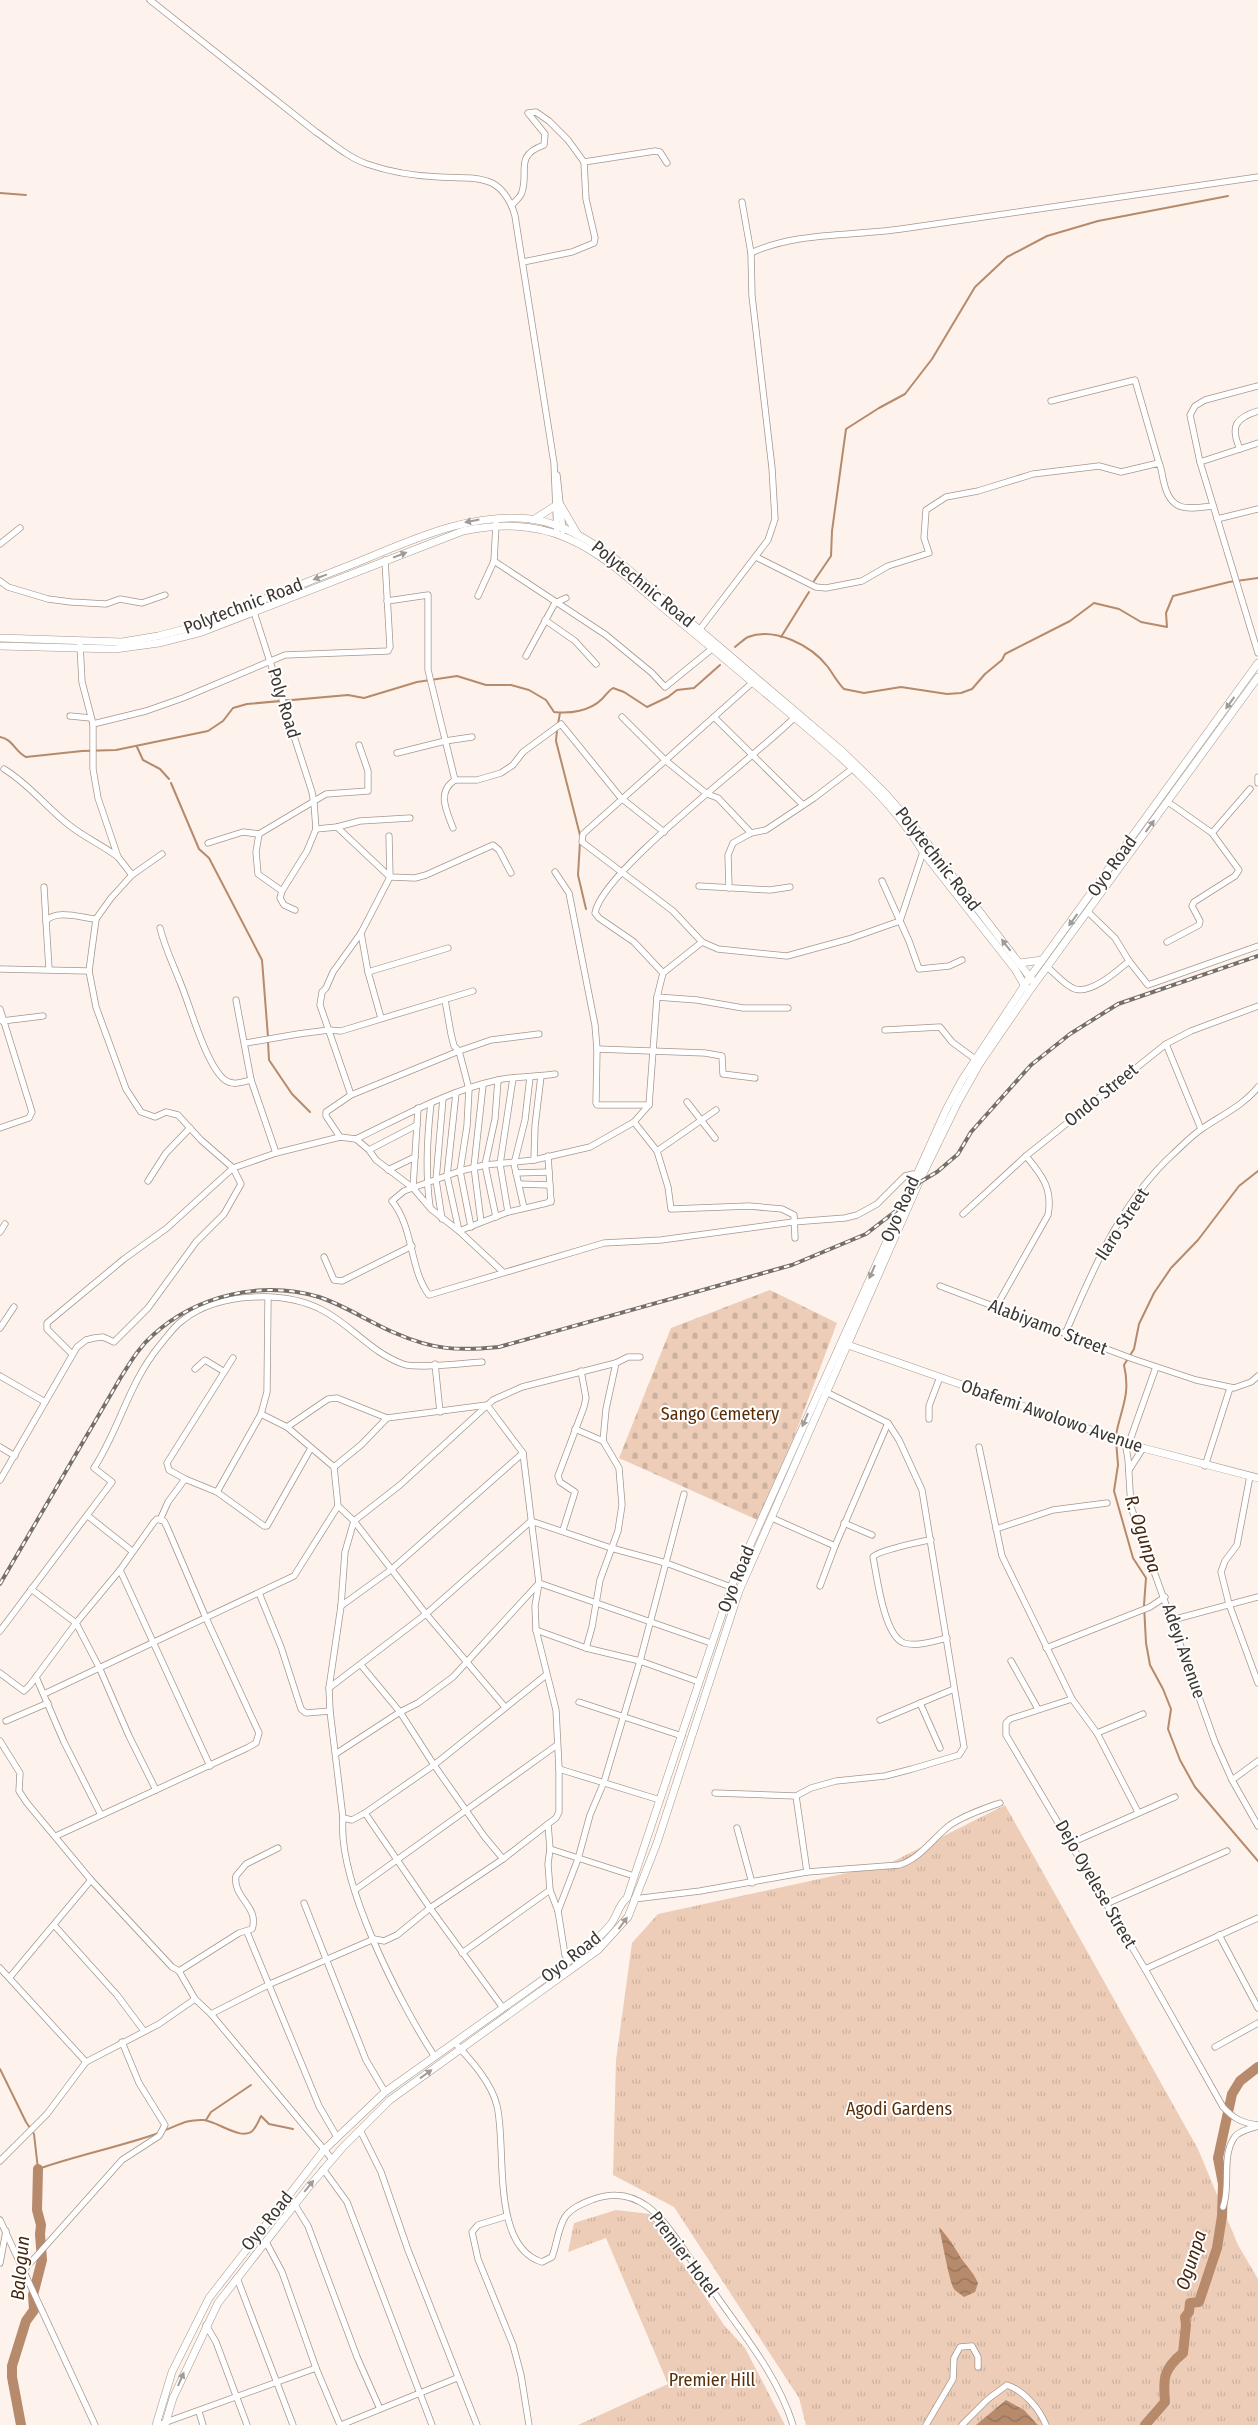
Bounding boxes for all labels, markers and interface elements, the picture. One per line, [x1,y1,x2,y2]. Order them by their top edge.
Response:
one-way arrow [464,518,480,526]
street label: Polytechnic Road [587,536,699,632]
one-way arrow [393,550,407,558]
street label: Polytechnic Road [180,573,306,639]
one-way arrow [312,573,327,581]
street label: Poly Road [263,665,305,741]
one-way arrow [1225,696,1235,710]
street label: Polytechnic Road [891,803,985,915]
one-way arrow [1145,820,1155,833]
street label: Oyo Road [1082,831,1142,901]
one-way arrow [1068,913,1078,926]
one-way arrow [1001,939,1012,952]
street label: Ondo Street [1060,1059,1142,1131]
street label: Oyo Road [876,1172,924,1246]
street label: Ilaro Street [1090,1184,1154,1264]
one-way arrow [868,1265,876,1279]
street label: Alabiyamo Street [985,1294,1111,1360]
street label: Obafemi Awolowo Avenue [958,1375,1146,1457]
park label: Sango Cemetery [661,1403,779,1425]
one-way arrow [801,1413,810,1428]
water label: R. Ogunpa [1120,1492,1166,1576]
street label: Oyo Road [713,1542,759,1616]
street label: Adeyi Avenue [1158,1601,1211,1701]
street label: Dejo Oyelese Street [1050,1816,1142,1952]
one-way arrow [618,1916,628,1930]
street label: Oyo Road [537,1927,605,1987]
one-way arrow [419,2069,432,2080]
park label: Agodi Gardens [846,2098,952,2120]
one-way arrow [303,2180,314,2193]
street label: Oyo Road [236,2187,298,2255]
street label: Premier Hotel [645,2207,723,2301]
water label: Ogunpa [1171,2227,1211,2293]
water label: Balogun [6,2235,34,2301]
park label: Premier Hill [669,2369,755,2391]
one-way arrow [178,2372,186,2386]

